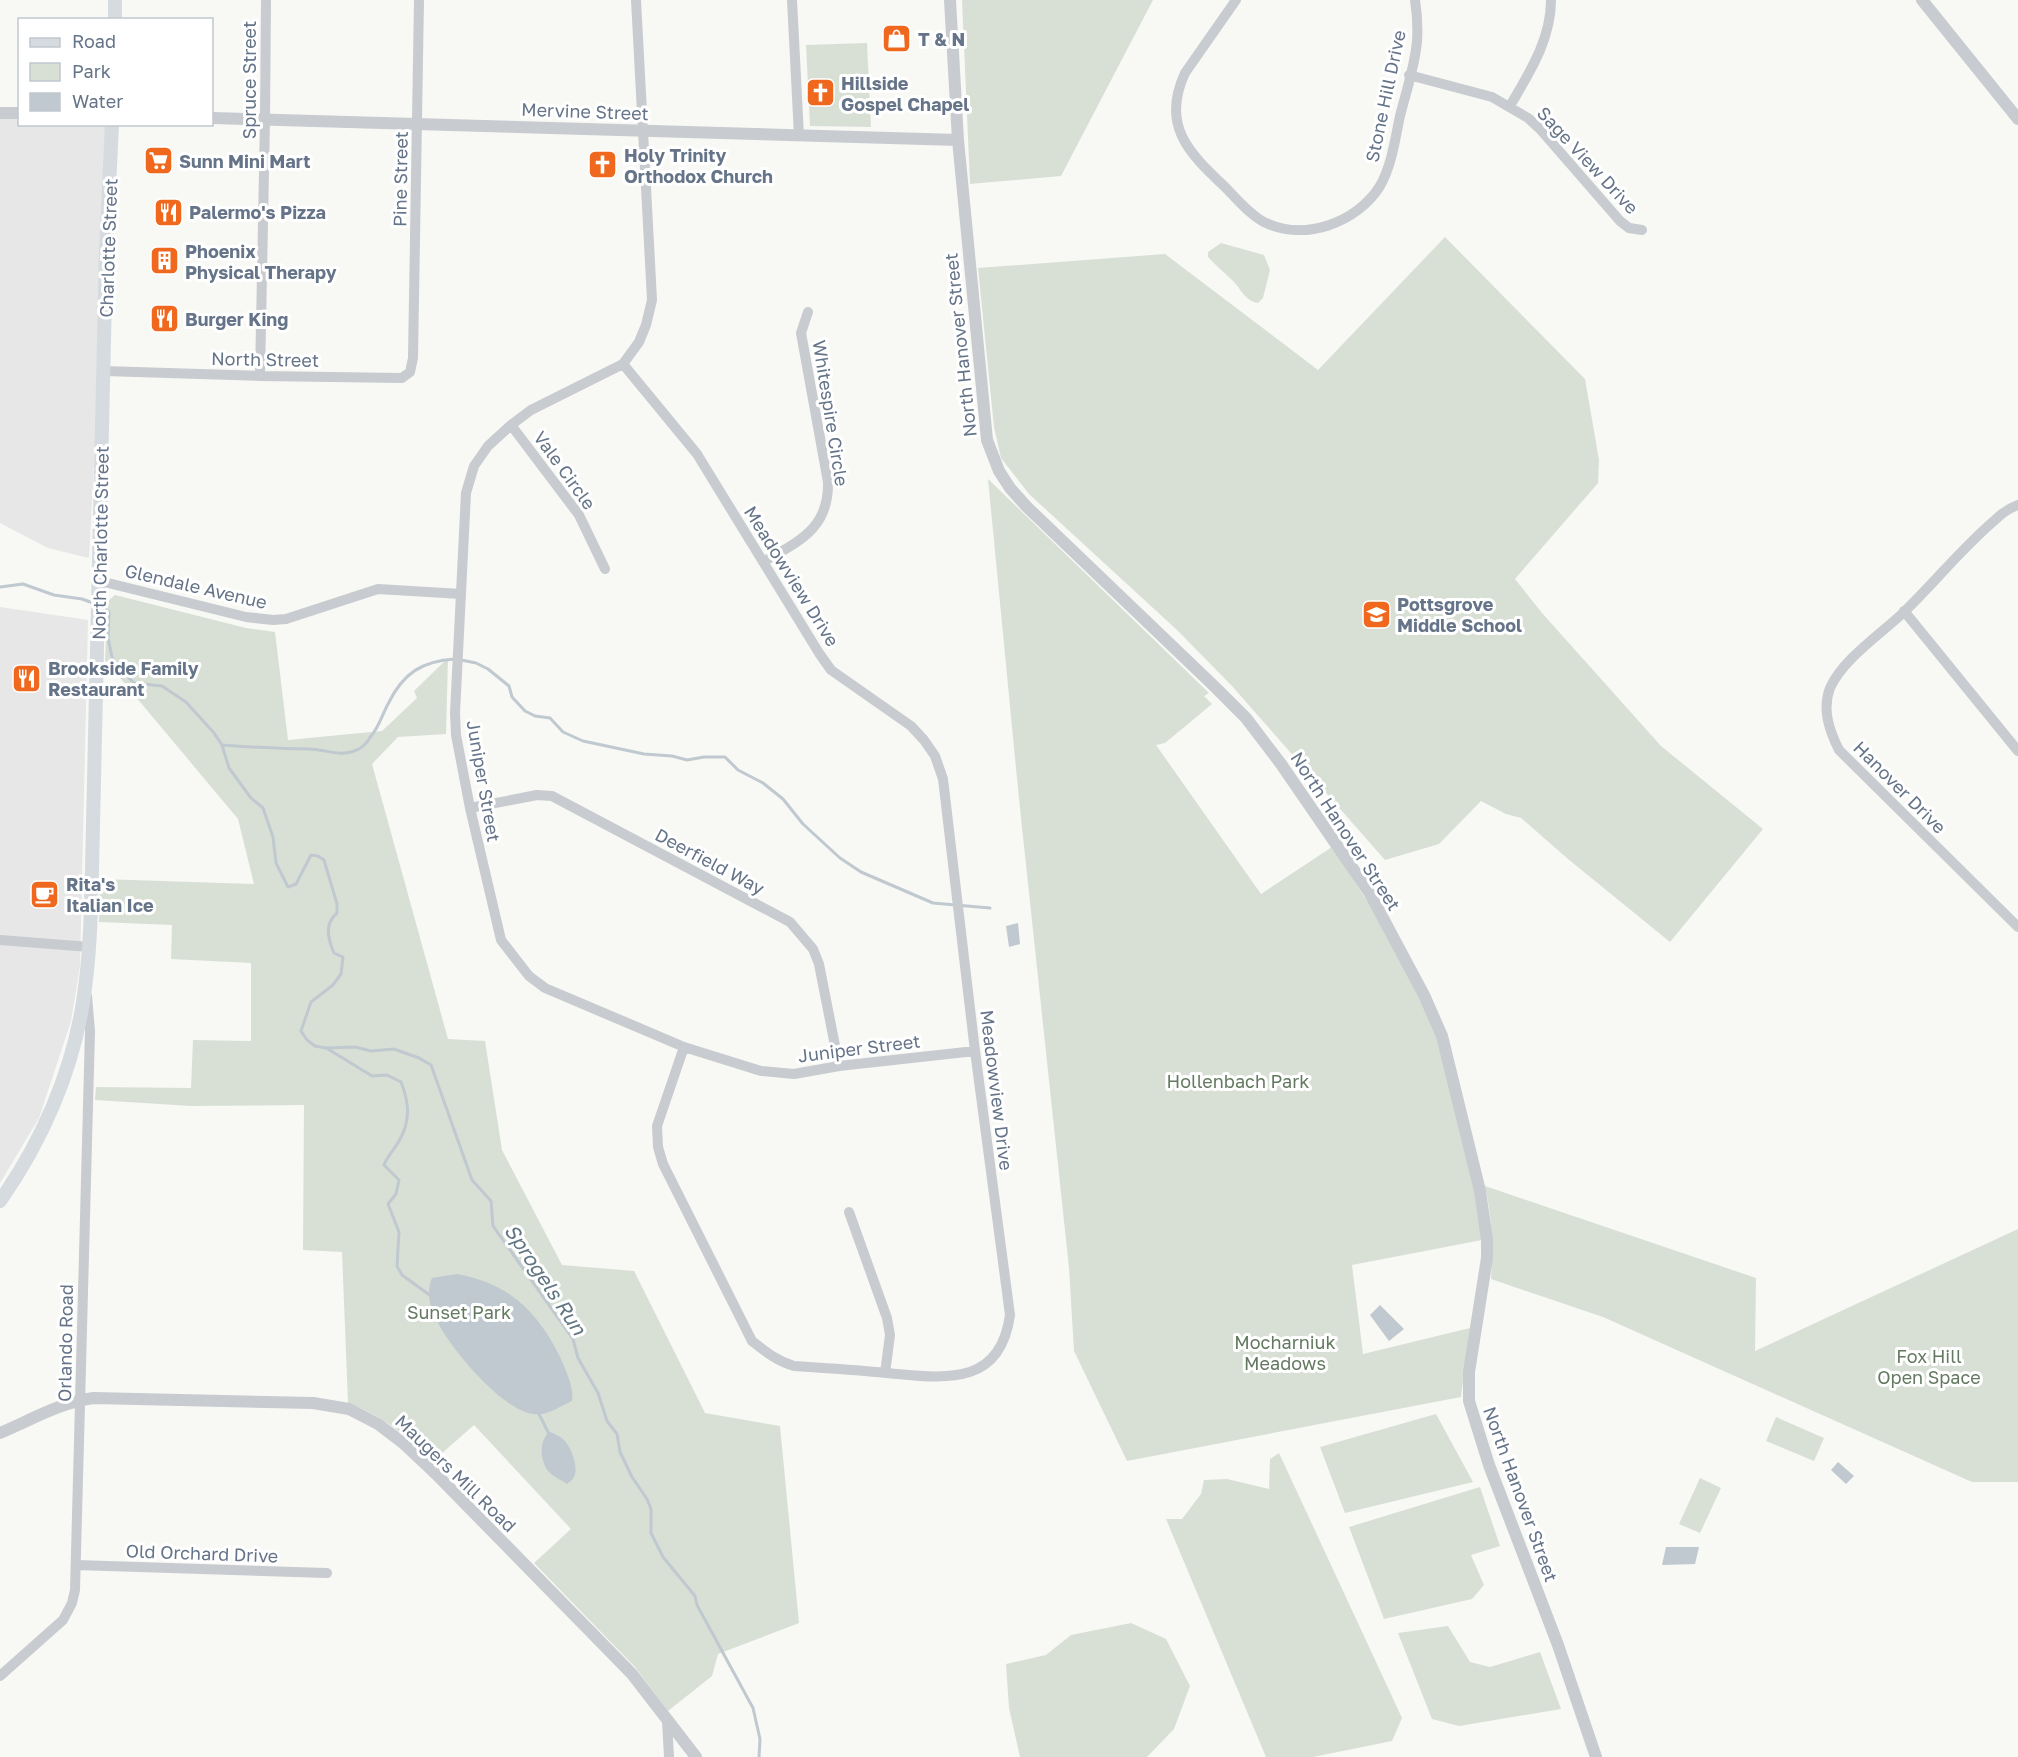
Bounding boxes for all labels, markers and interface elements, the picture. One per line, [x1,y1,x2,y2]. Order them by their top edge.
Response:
legend [18,18,213,126]
street label: Spruce Street [238,21,260,139]
shop icon: T & N [881,23,913,55]
place label: T & N [918,28,965,50]
street label: Stone Hill Drive [1360,28,1410,164]
text: Road [72,30,116,52]
text: Park [72,60,111,82]
place label: Hillside Gospel Chapel [841,72,969,115]
church icon: Hillside Gospel Chapel [804,77,836,109]
text: Water [72,90,123,112]
street label: Mervine Street [521,98,649,124]
street label: Sage View Drive [1533,102,1643,218]
street label: Pine Street [388,131,412,227]
place label: Holy Trinity Orthodox Church [624,144,773,187]
supermarket icon: Sunn Mini Mart [142,145,174,177]
church icon: Holy Trinity Orthodox Church [587,149,619,181]
place label: Sunn Mini Mart [179,150,310,172]
street label: Charlotte Street [95,178,121,318]
restaurant icon: Palermo's Pizza [152,196,184,228]
place label: Palermo's Pizza [189,201,326,223]
place label: Phoenix Physical Therapy [185,240,337,283]
building icon: Phoenix Physical Therapy [148,245,180,277]
street label: North Hanover Street [939,252,981,438]
restaurant icon: Burger King [148,303,180,335]
place label: Burger King [185,308,288,330]
street label: Whitespire Circle [809,338,853,488]
street label: North Street [211,347,319,371]
street label: Vale Circle [529,427,601,513]
street label: North Charlotte Street [87,446,113,640]
street label: Meadowview Drive [740,502,844,650]
street label: Glendale Avenue [123,559,269,613]
place label: Pottsgrove Middle School [1397,593,1522,636]
school or university icon: Pottsgrove Middle School [1360,598,1392,630]
place label: Brookside Family Restaurant [48,657,199,700]
restaurant icon: Brookside Family Restaurant [11,662,43,694]
street label: Juniper Street [462,718,506,844]
street label: Hanover Drive [1849,736,1951,838]
street label: North Hanover Street [1286,747,1406,915]
street label: Deerfield Way [652,823,768,899]
place label: Rita's Italian Ice [66,873,154,916]
cafe icon: Rita's Italian Ice [29,878,61,910]
street label: Meadowview Drive [976,1008,1018,1172]
street label: Juniper Street [797,1030,921,1066]
park label: Hollenbach Park [1167,1070,1309,1092]
water label: Sprogels Run [499,1219,592,1340]
street label: Orlando Road [53,1284,77,1402]
park label: Sunset Park [407,1301,511,1323]
park label: Mocharniuk Meadows [1234,1331,1336,1374]
park label: Fox Hill Open Space [1877,1345,1981,1388]
street label: North Hanover Street [1479,1403,1563,1585]
street label: Maugers Mill Road [391,1410,521,1536]
street label: Old Orchard Drive [125,1539,279,1567]

